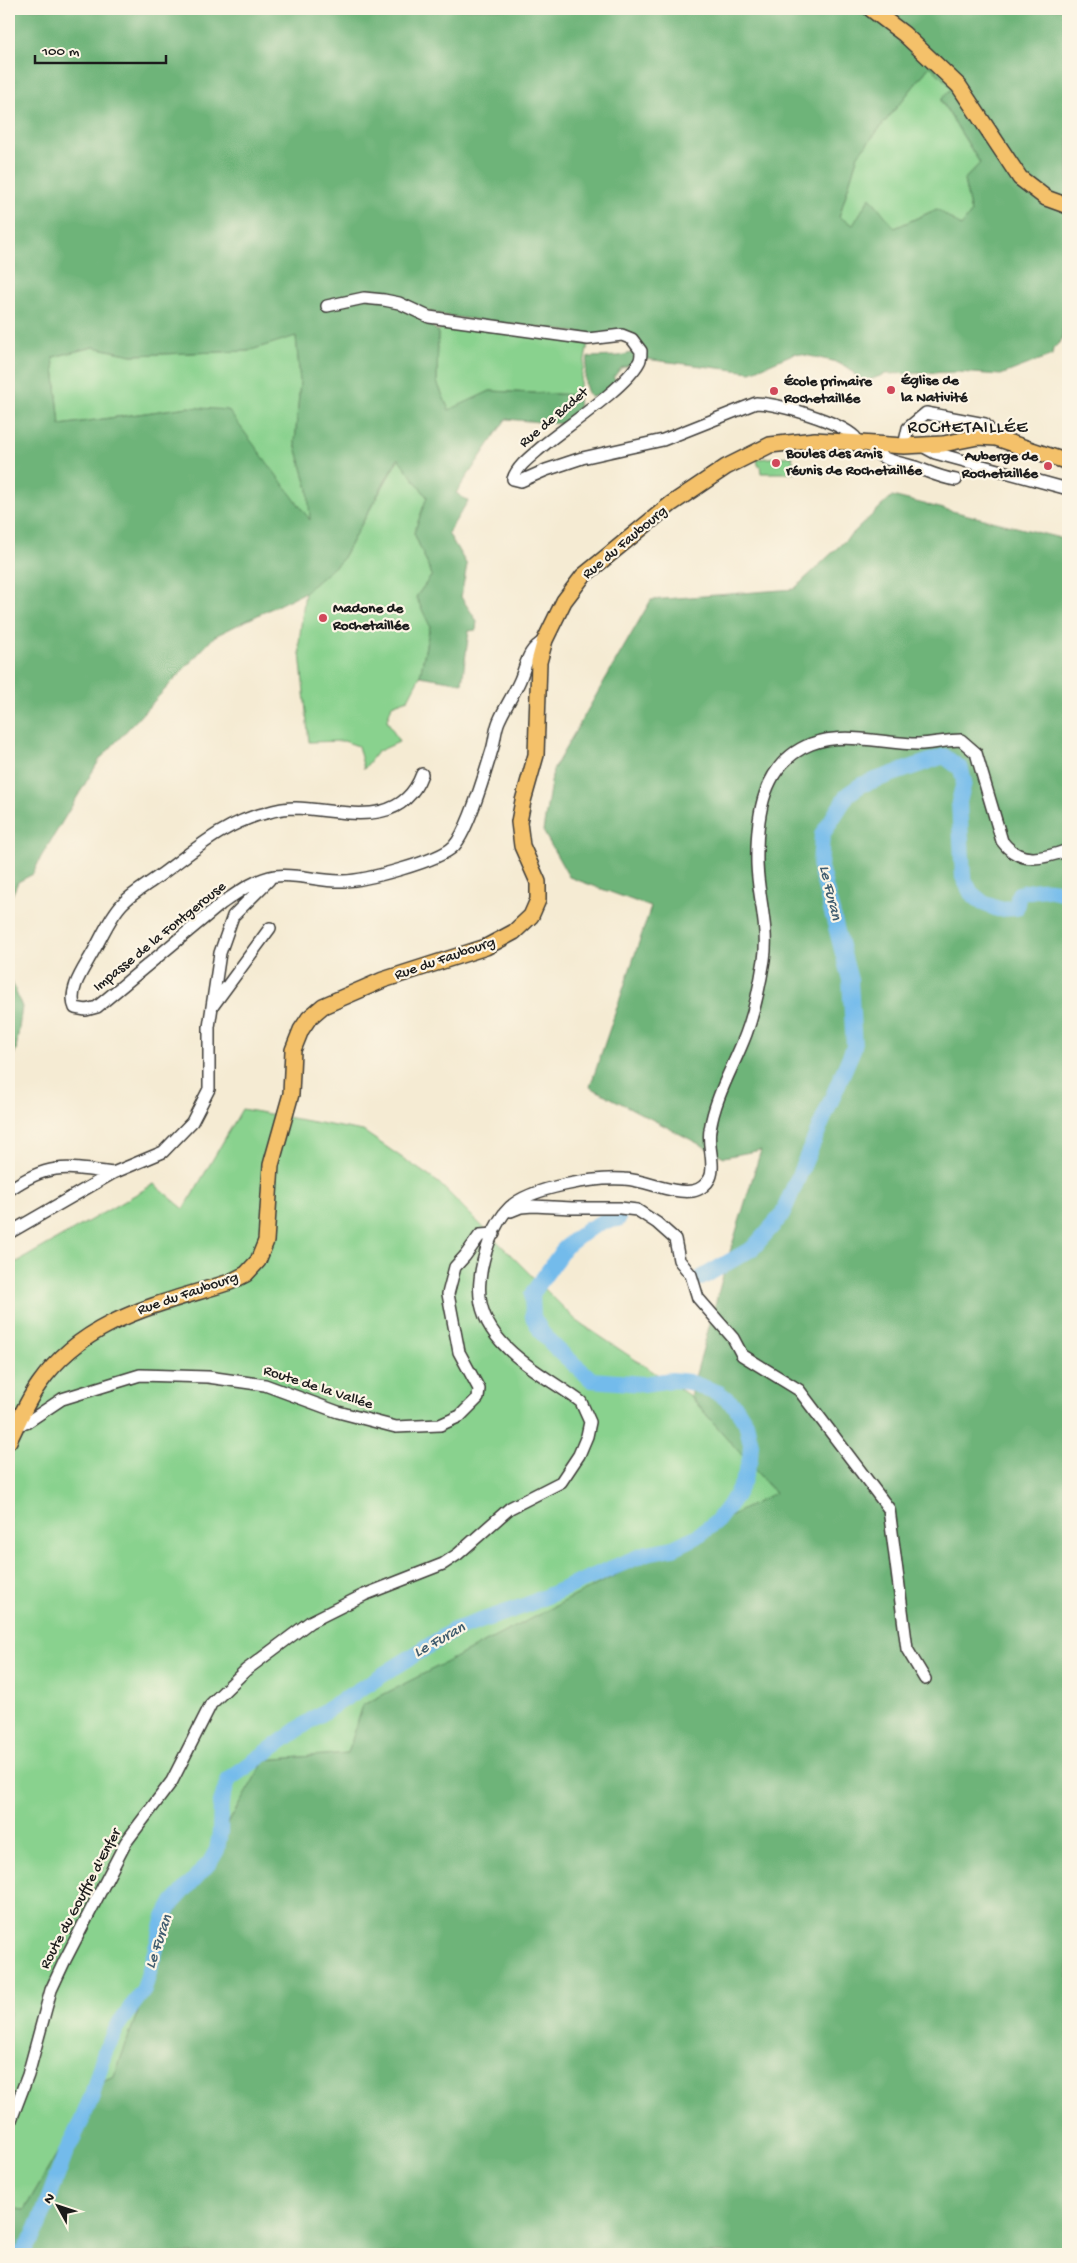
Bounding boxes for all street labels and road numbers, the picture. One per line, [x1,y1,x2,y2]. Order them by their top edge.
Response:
street label: Rue de Badet [516,383,594,452]
street label: Rue du Faubourg [579,502,671,584]
street label: Impasse de la Fontgerouse [90,878,230,996]
street label: Rue du Faubourg [392,933,498,985]
street label: Rue du Faubourg [135,1268,241,1320]
street label: Route de la Vallée [261,1362,375,1414]
street label: Route du Gouffre d'Enfer [36,1824,126,1972]

